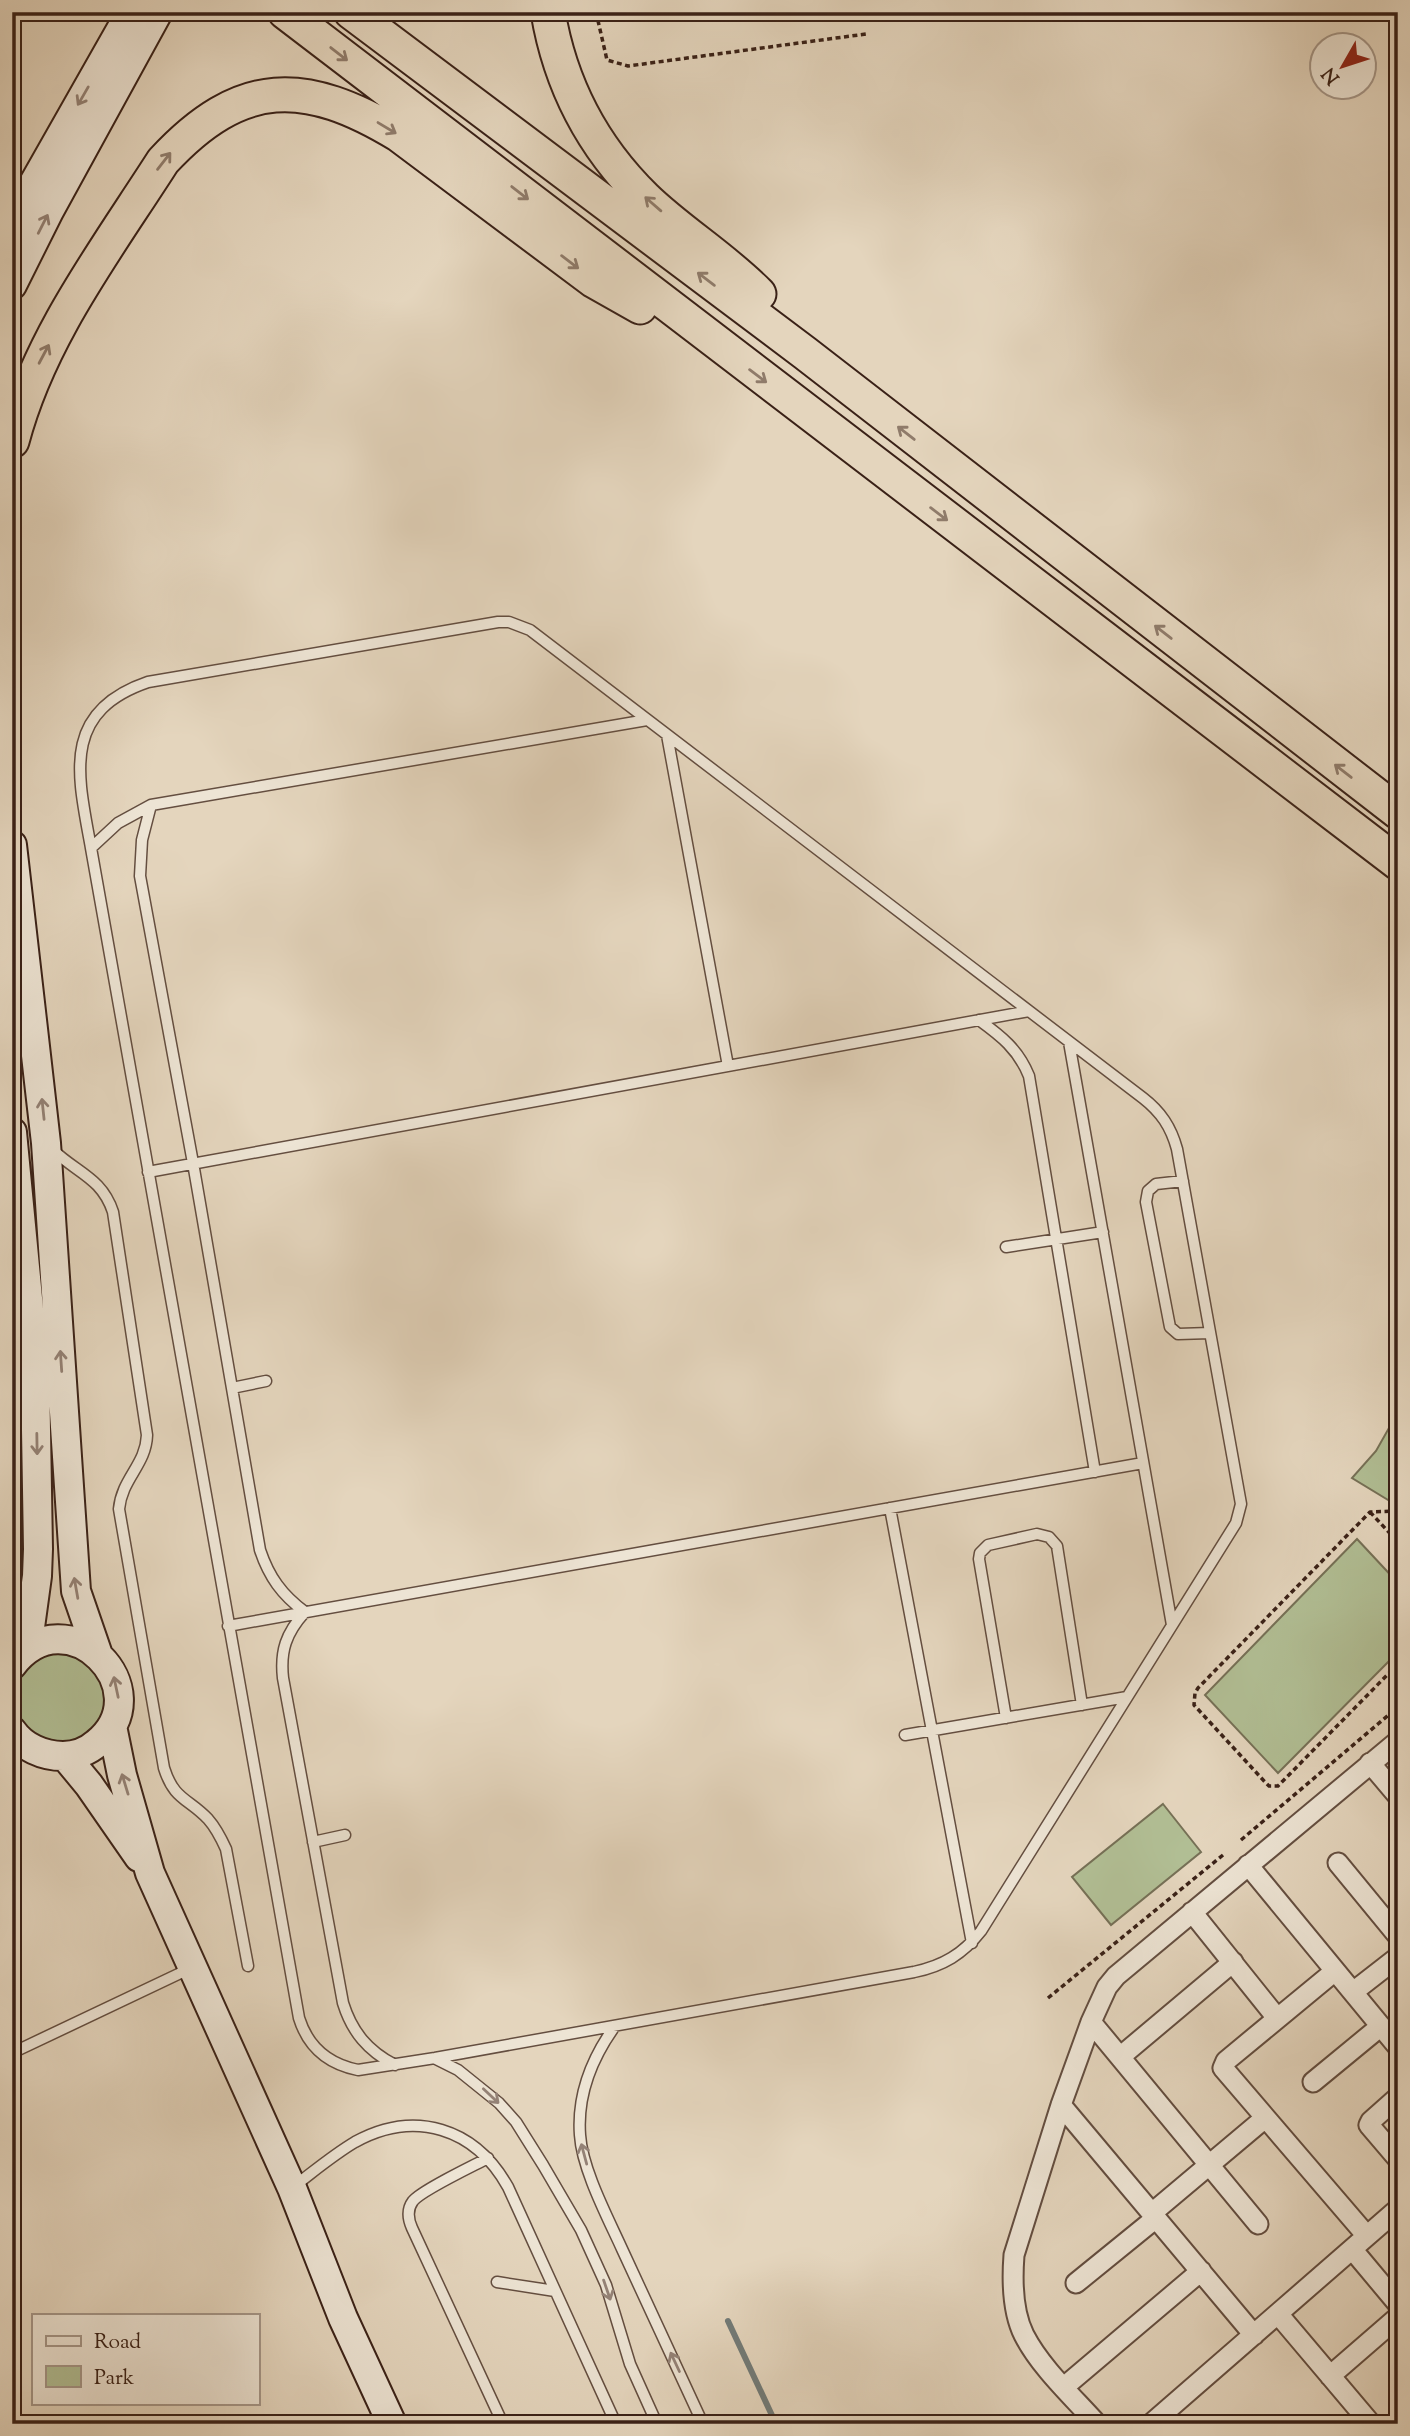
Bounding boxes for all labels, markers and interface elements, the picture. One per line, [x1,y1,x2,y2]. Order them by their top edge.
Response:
north arrow [1308,32,1378,102]
one-way arrow [330,46,348,61]
text: N [1316,61,1347,90]
one-way arrow [76,85,90,105]
one-way arrow [376,121,396,135]
one-way arrow [156,153,171,171]
one-way arrow [510,185,528,200]
one-way arrow [644,196,662,212]
one-way arrow [36,214,50,235]
one-way arrow [560,255,579,270]
one-way arrow [697,272,716,286]
one-way arrow [38,344,51,365]
one-way arrow [749,368,767,383]
one-way arrow [897,425,915,440]
one-way arrow [929,507,948,522]
one-way arrow [1154,625,1173,640]
one-way arrow [1334,764,1353,779]
one-way arrow [36,1099,49,1121]
one-way arrow [54,1350,67,1373]
one-way arrow [30,1433,44,1456]
one-way arrow [69,1577,82,1600]
one-way arrow [108,1676,122,1699]
one-way arrow [117,1774,130,1796]
one-way arrow [482,2088,499,2105]
one-way arrow [577,2143,590,2165]
one-way arrow [602,2279,614,2301]
legend [32,2314,259,2404]
text: Road [94,2328,141,2358]
one-way arrow [667,2352,681,2373]
text: Park [94,2364,135,2394]

